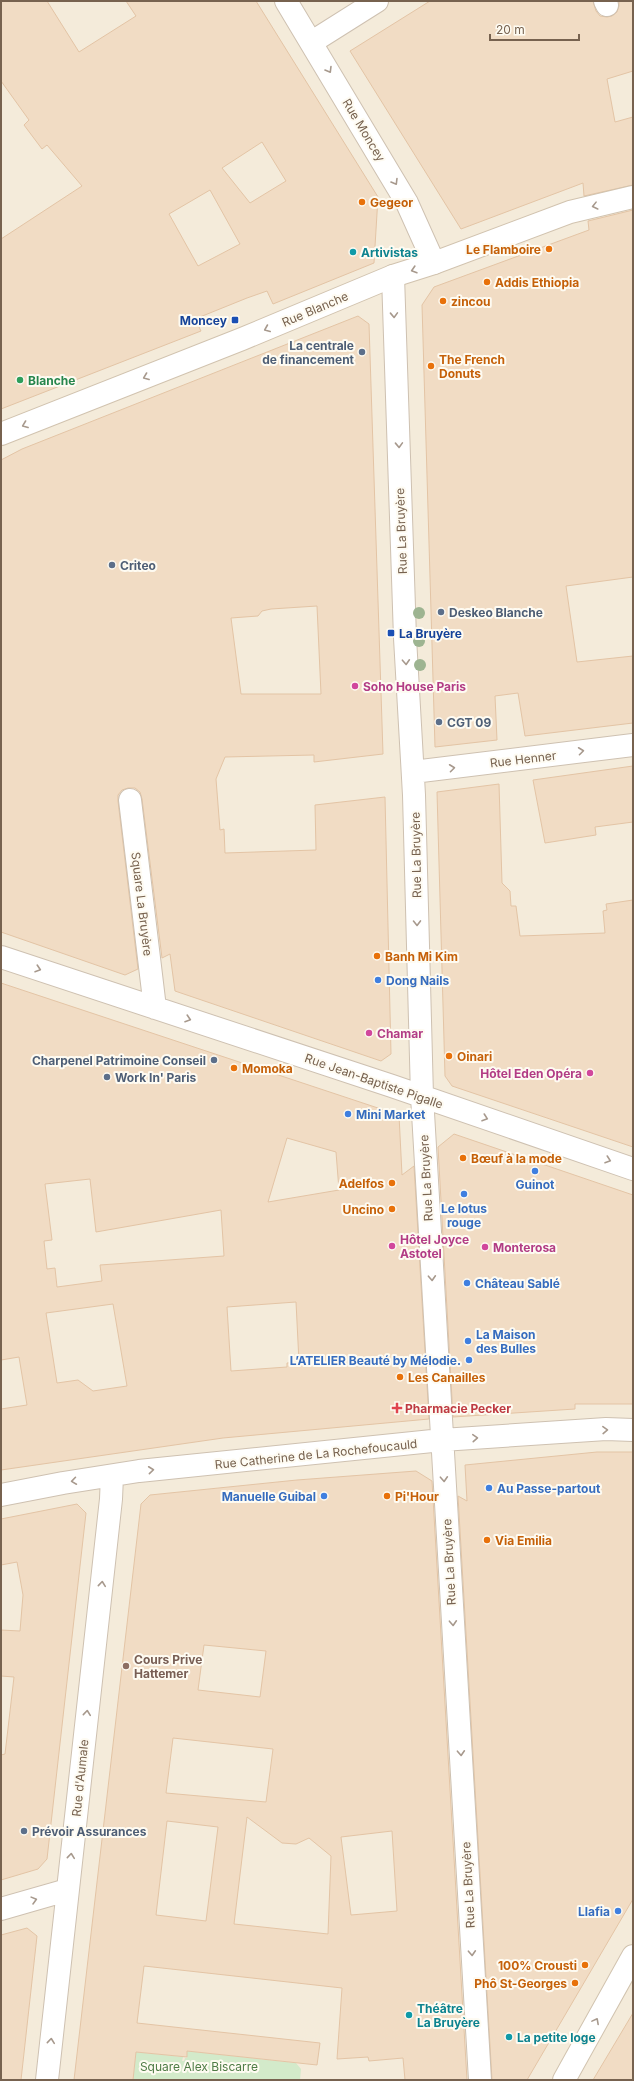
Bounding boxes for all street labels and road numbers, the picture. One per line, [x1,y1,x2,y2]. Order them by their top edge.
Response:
street label: Rue Moncey [339,96,389,164]
street label: Rue Blanche [280,288,350,330]
street label: Rue La Bruyère [392,488,410,574]
street label: Rue Henner [489,747,558,771]
street label: Rue La Bruyère [408,812,424,898]
street label: Square La Bruyère [128,851,156,957]
street label: Rue Jean-Baptiste Pigalle [303,1050,445,1112]
street label: Rue La Bruyère [416,1134,436,1222]
street label: Rue Catherine de La Rochefoucauld [214,1436,418,1472]
street label: Rue La Bruyère [439,1518,459,1606]
street label: Rue d'Aumale [68,1739,92,1817]
street label: Rue La Bruyère [458,1841,478,1929]

